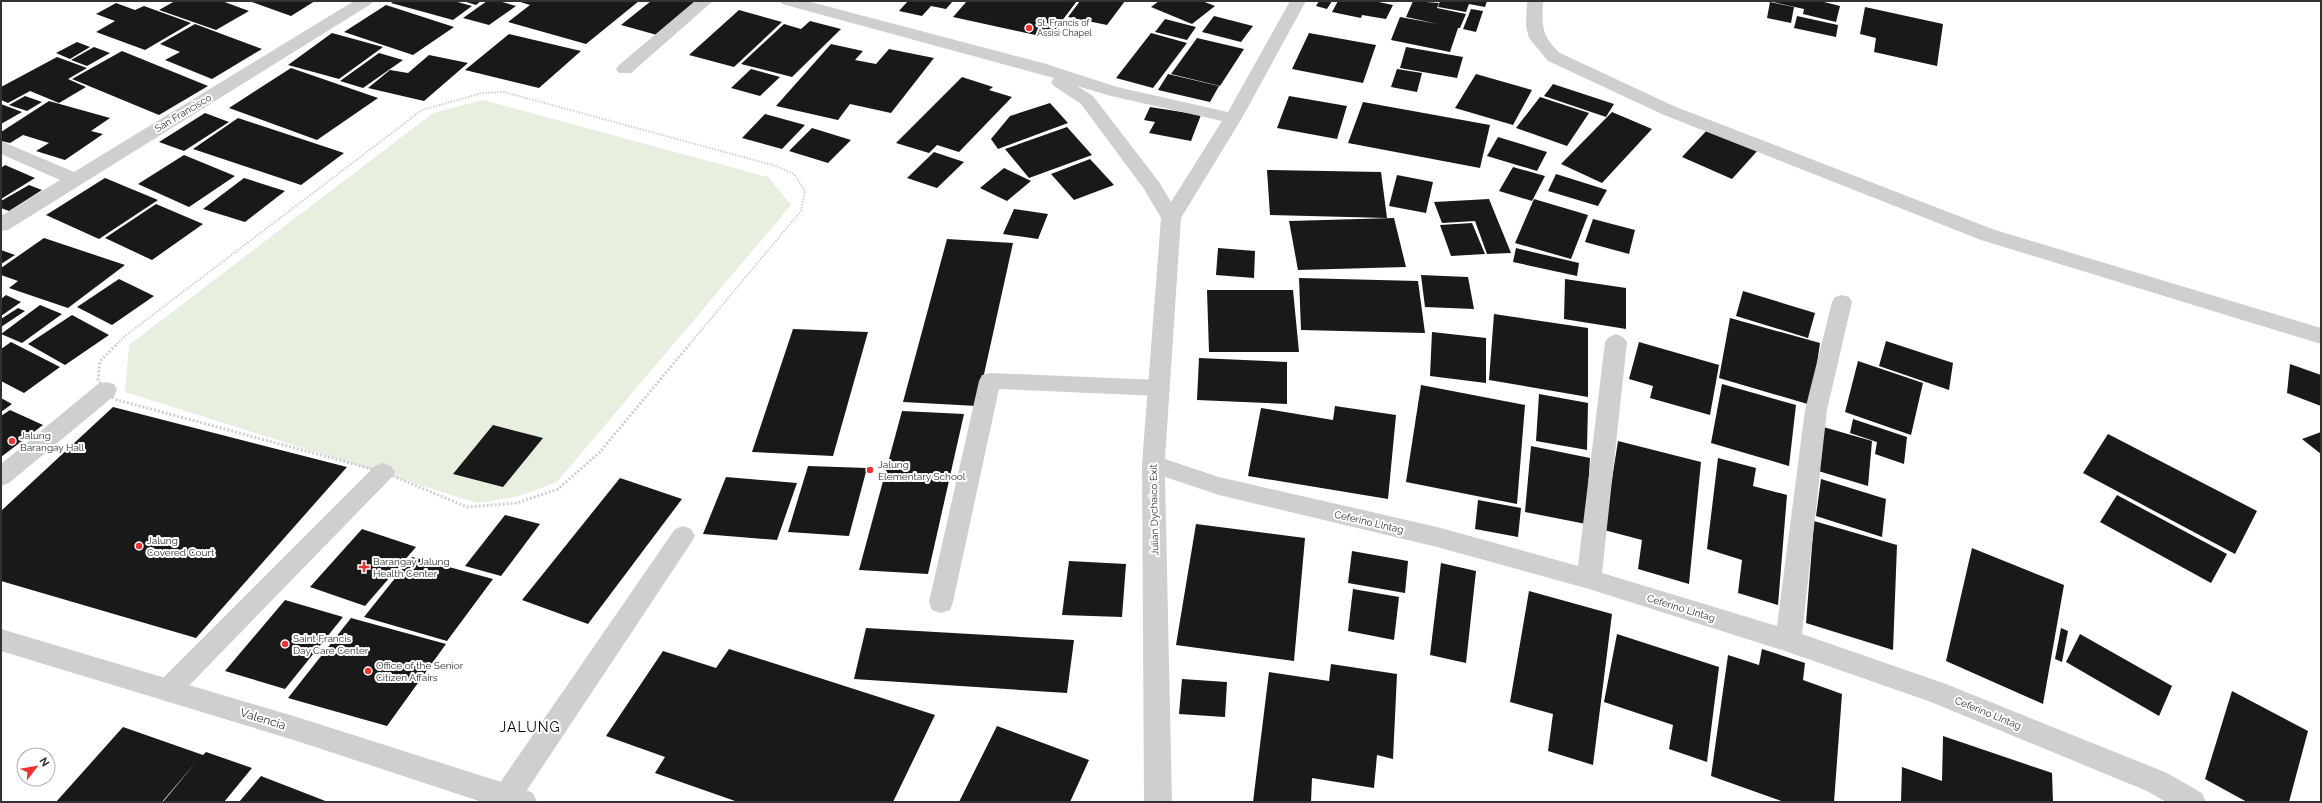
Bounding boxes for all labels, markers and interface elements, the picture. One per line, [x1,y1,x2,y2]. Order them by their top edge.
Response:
place label: St. Francis of Assisi Chapel [1037,18,1092,38]
marker: St. Francis of Assisi Chapel [1024,23,1034,33]
street label: San Francisco [153,92,213,134]
place label: Jalung Barangay Hall [20,430,85,453]
marker: Jalung Barangay Hall [7,436,17,446]
place label: Jalung Elementary School [878,459,966,482]
street label: Julian Dychaico Exit [1148,464,1160,556]
marker: Jalung Elementary School [865,465,875,475]
street label: Ceferino LIntag [1333,509,1405,535]
place label: Jalung Covered Court [147,535,215,558]
marker: Jalung Covered Court [134,541,144,551]
place label: Barangay Jalung Health Center [373,556,450,579]
marker: Barangay Jalung Health Center [358,561,370,573]
street label: Ceferino LIntag [1646,592,1716,624]
place label: Saint Francis Day Care Center [293,633,369,656]
marker: Saint Francis Day Care Center [280,639,290,649]
place label: Office of the Senior Citizen Affairs [376,660,464,683]
marker: Office of the Senior Citizen Affairs [363,666,373,676]
street label: Ceferino LIntag [1953,695,2023,731]
street label: Valencia [238,705,288,733]
district label: JALUNG [499,719,561,735]
north arrow [16,747,56,787]
text: N [36,755,52,769]

